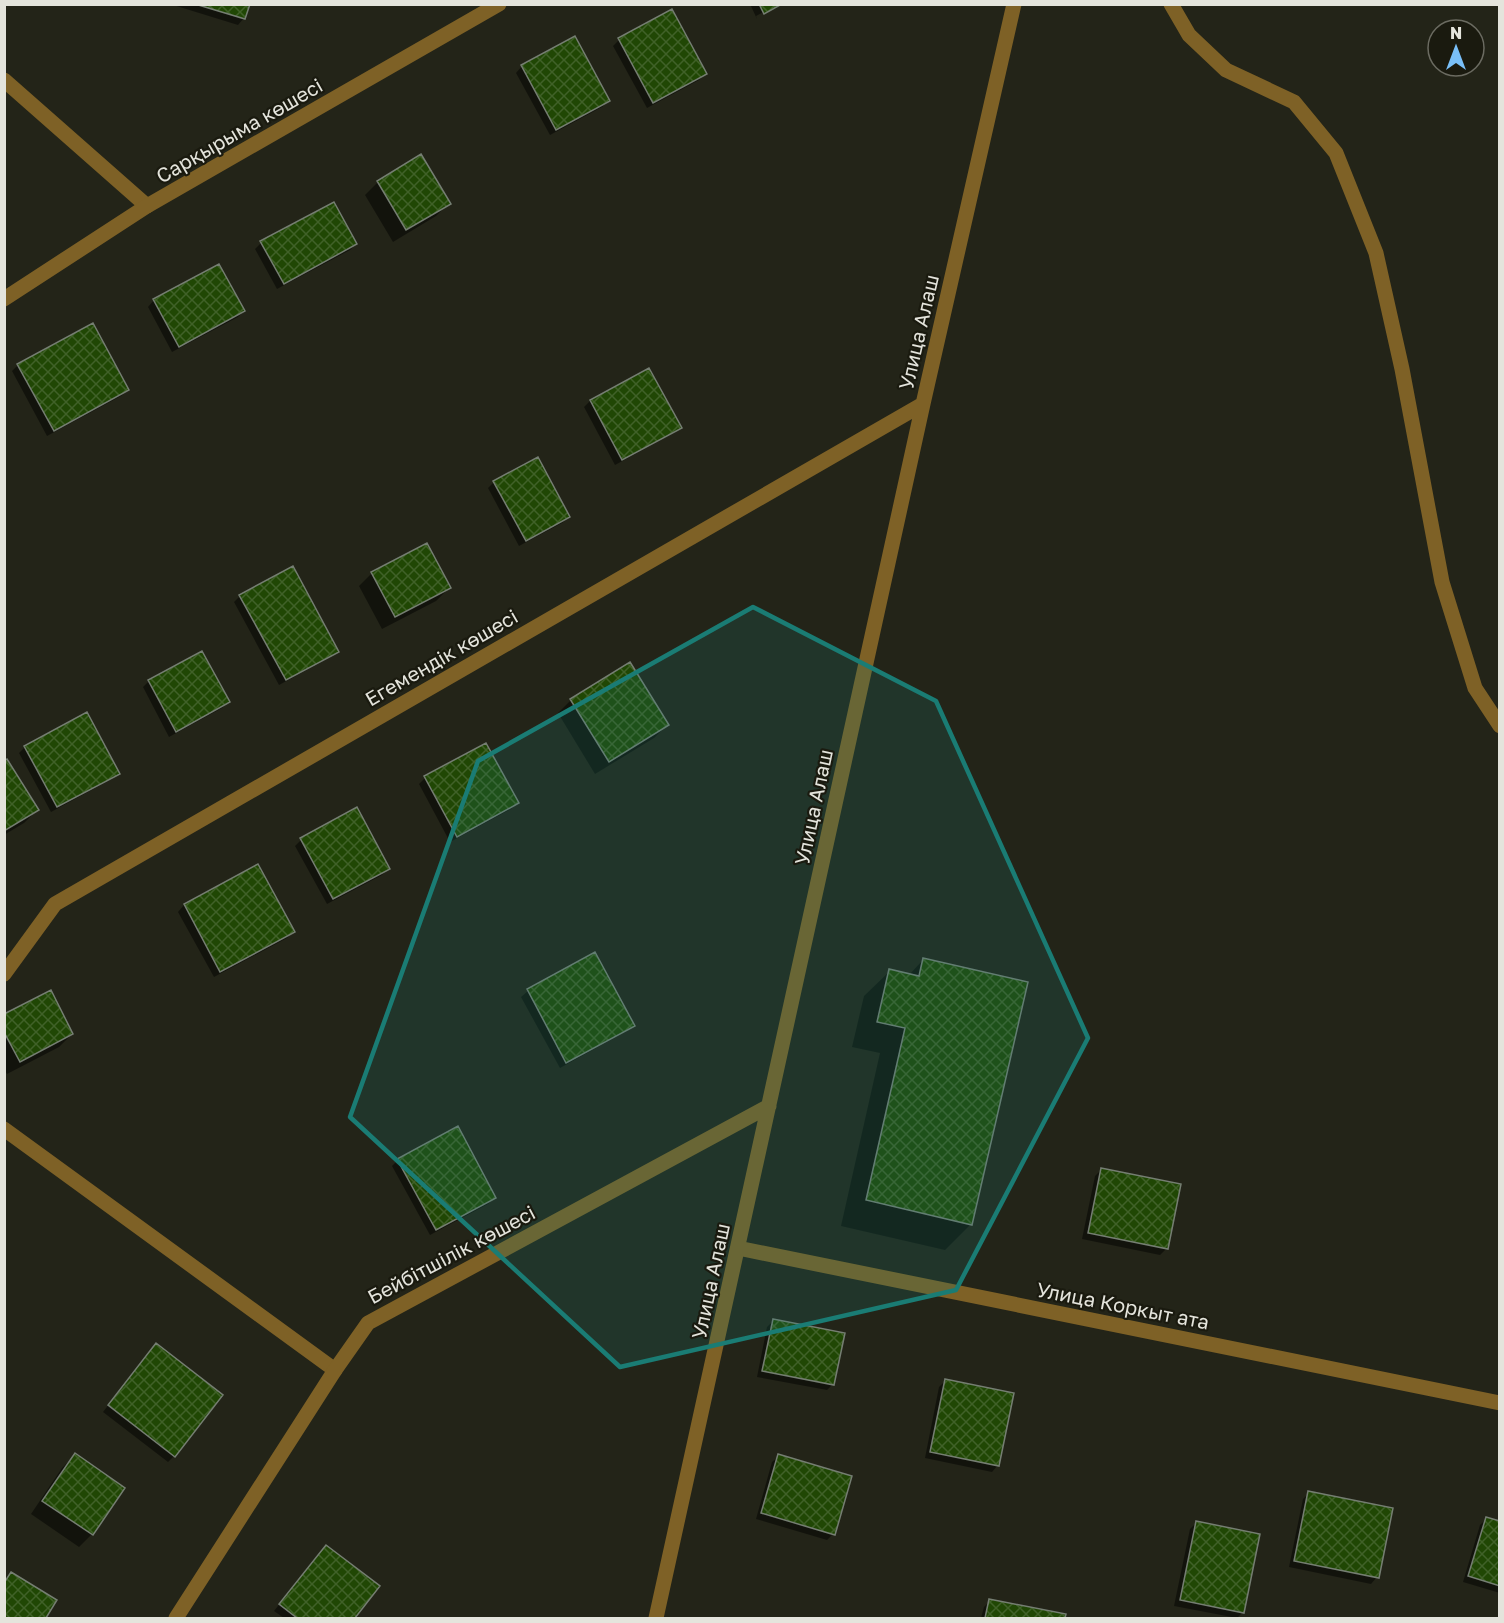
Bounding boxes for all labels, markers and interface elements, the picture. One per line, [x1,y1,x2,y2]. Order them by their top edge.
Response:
north arrow [1426,18,1486,78]
text: N [1450,23,1462,43]
street label: Сарқырыма көшесі [151,73,327,187]
street label: Улица Алаш [893,272,943,392]
street label: Егемендік көшесі [360,604,522,710]
street label: Улица Алаш [789,747,837,867]
street label: Бейбітшілік көшесі [363,1200,539,1308]
street label: Улица Алаш [686,1221,734,1341]
street label: Улица Коркыт ата [1035,1277,1211,1333]

